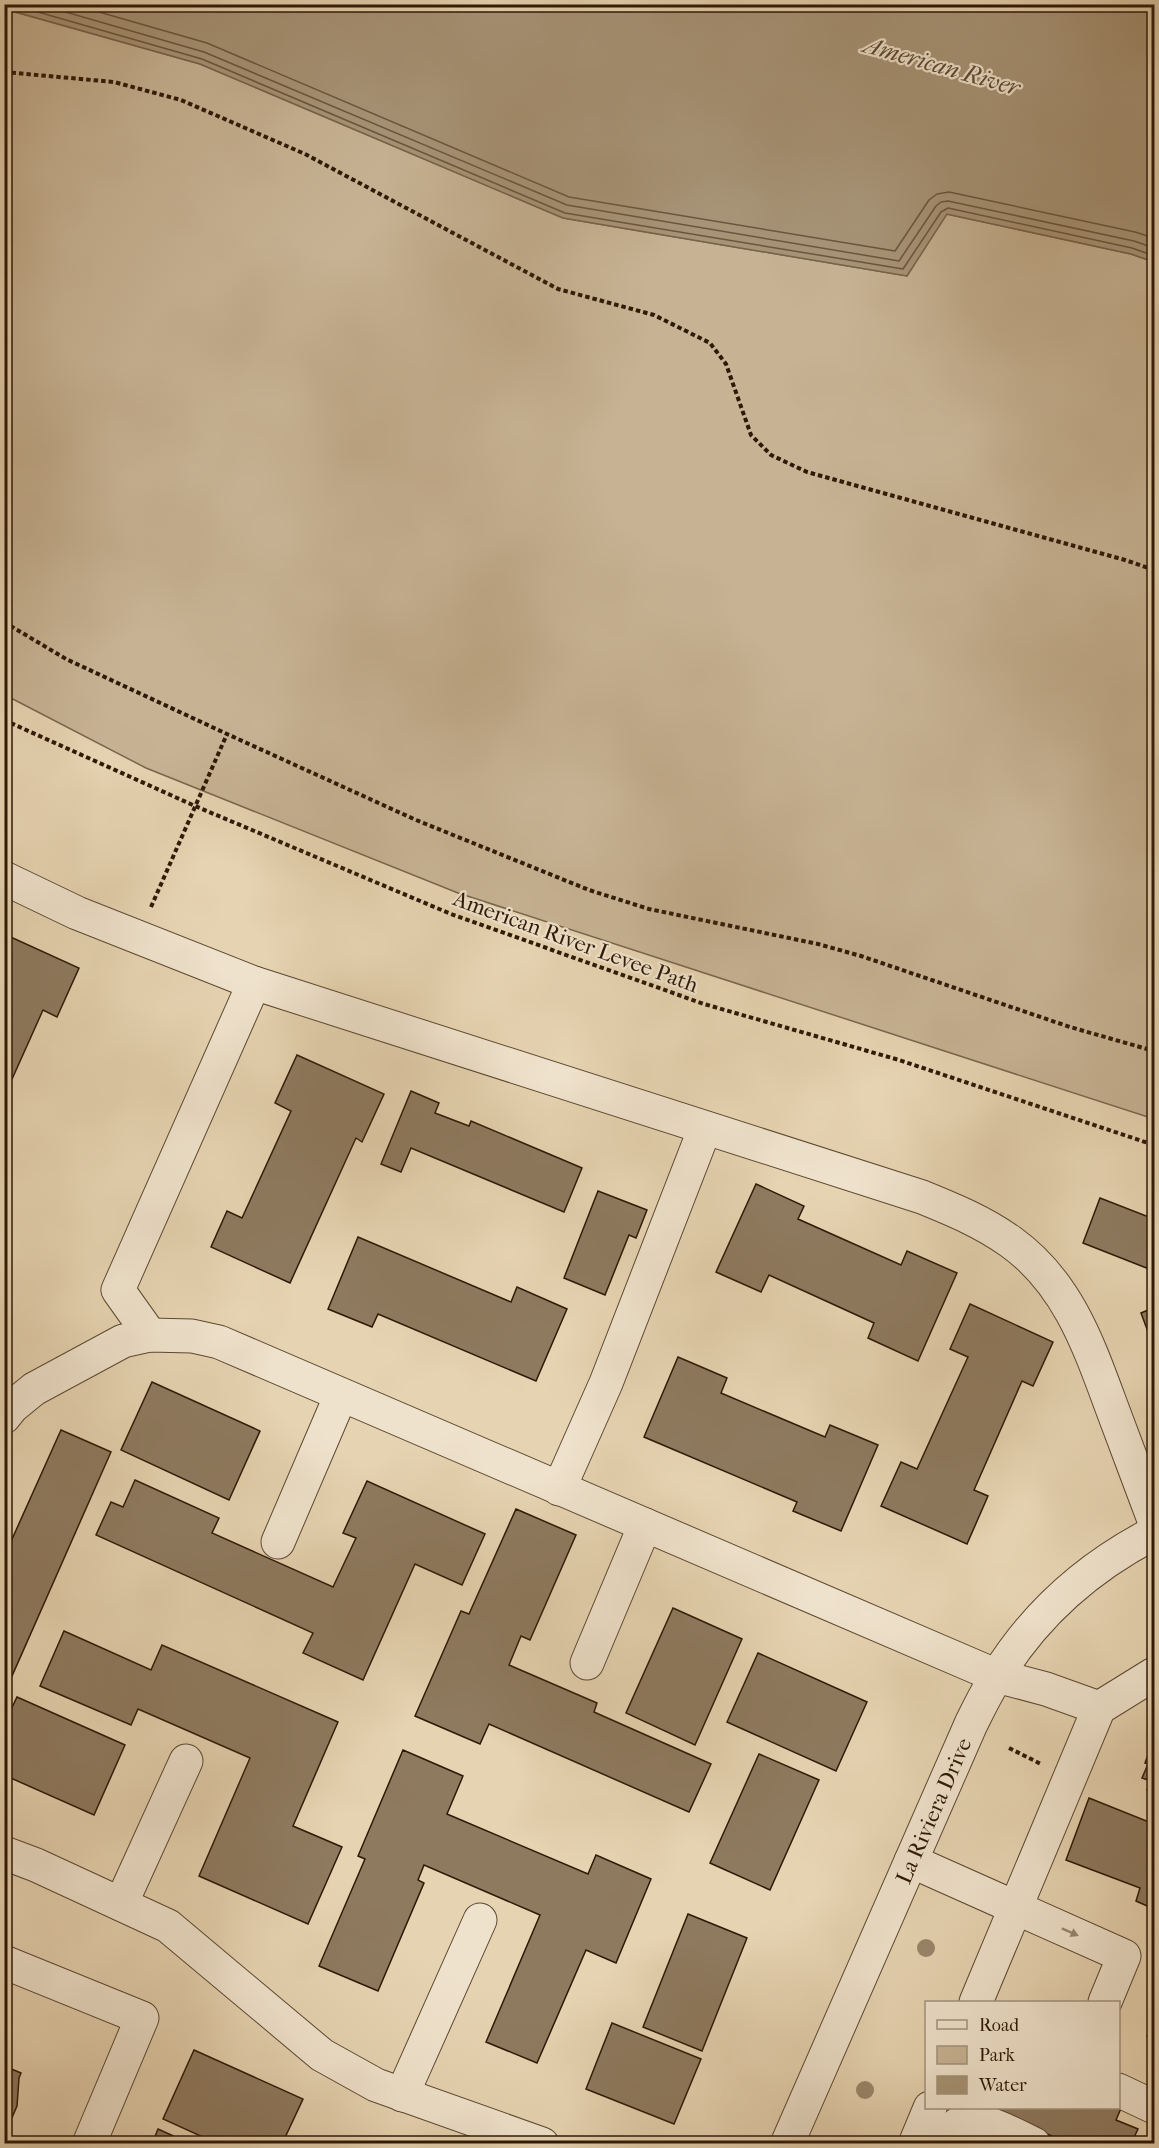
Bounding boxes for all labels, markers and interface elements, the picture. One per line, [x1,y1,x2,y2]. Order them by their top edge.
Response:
water label: American River [858,30,1025,102]
street label: American River Levee Path [449,885,702,999]
street label: La Riviera Drive [891,1734,977,1888]
one-way arrow [1061,1927,1078,1936]
legend [925,2001,1120,2109]
text: Road [979,2015,1019,2036]
text: Park [979,2045,1016,2066]
text: Water [978,2075,1027,2096]

